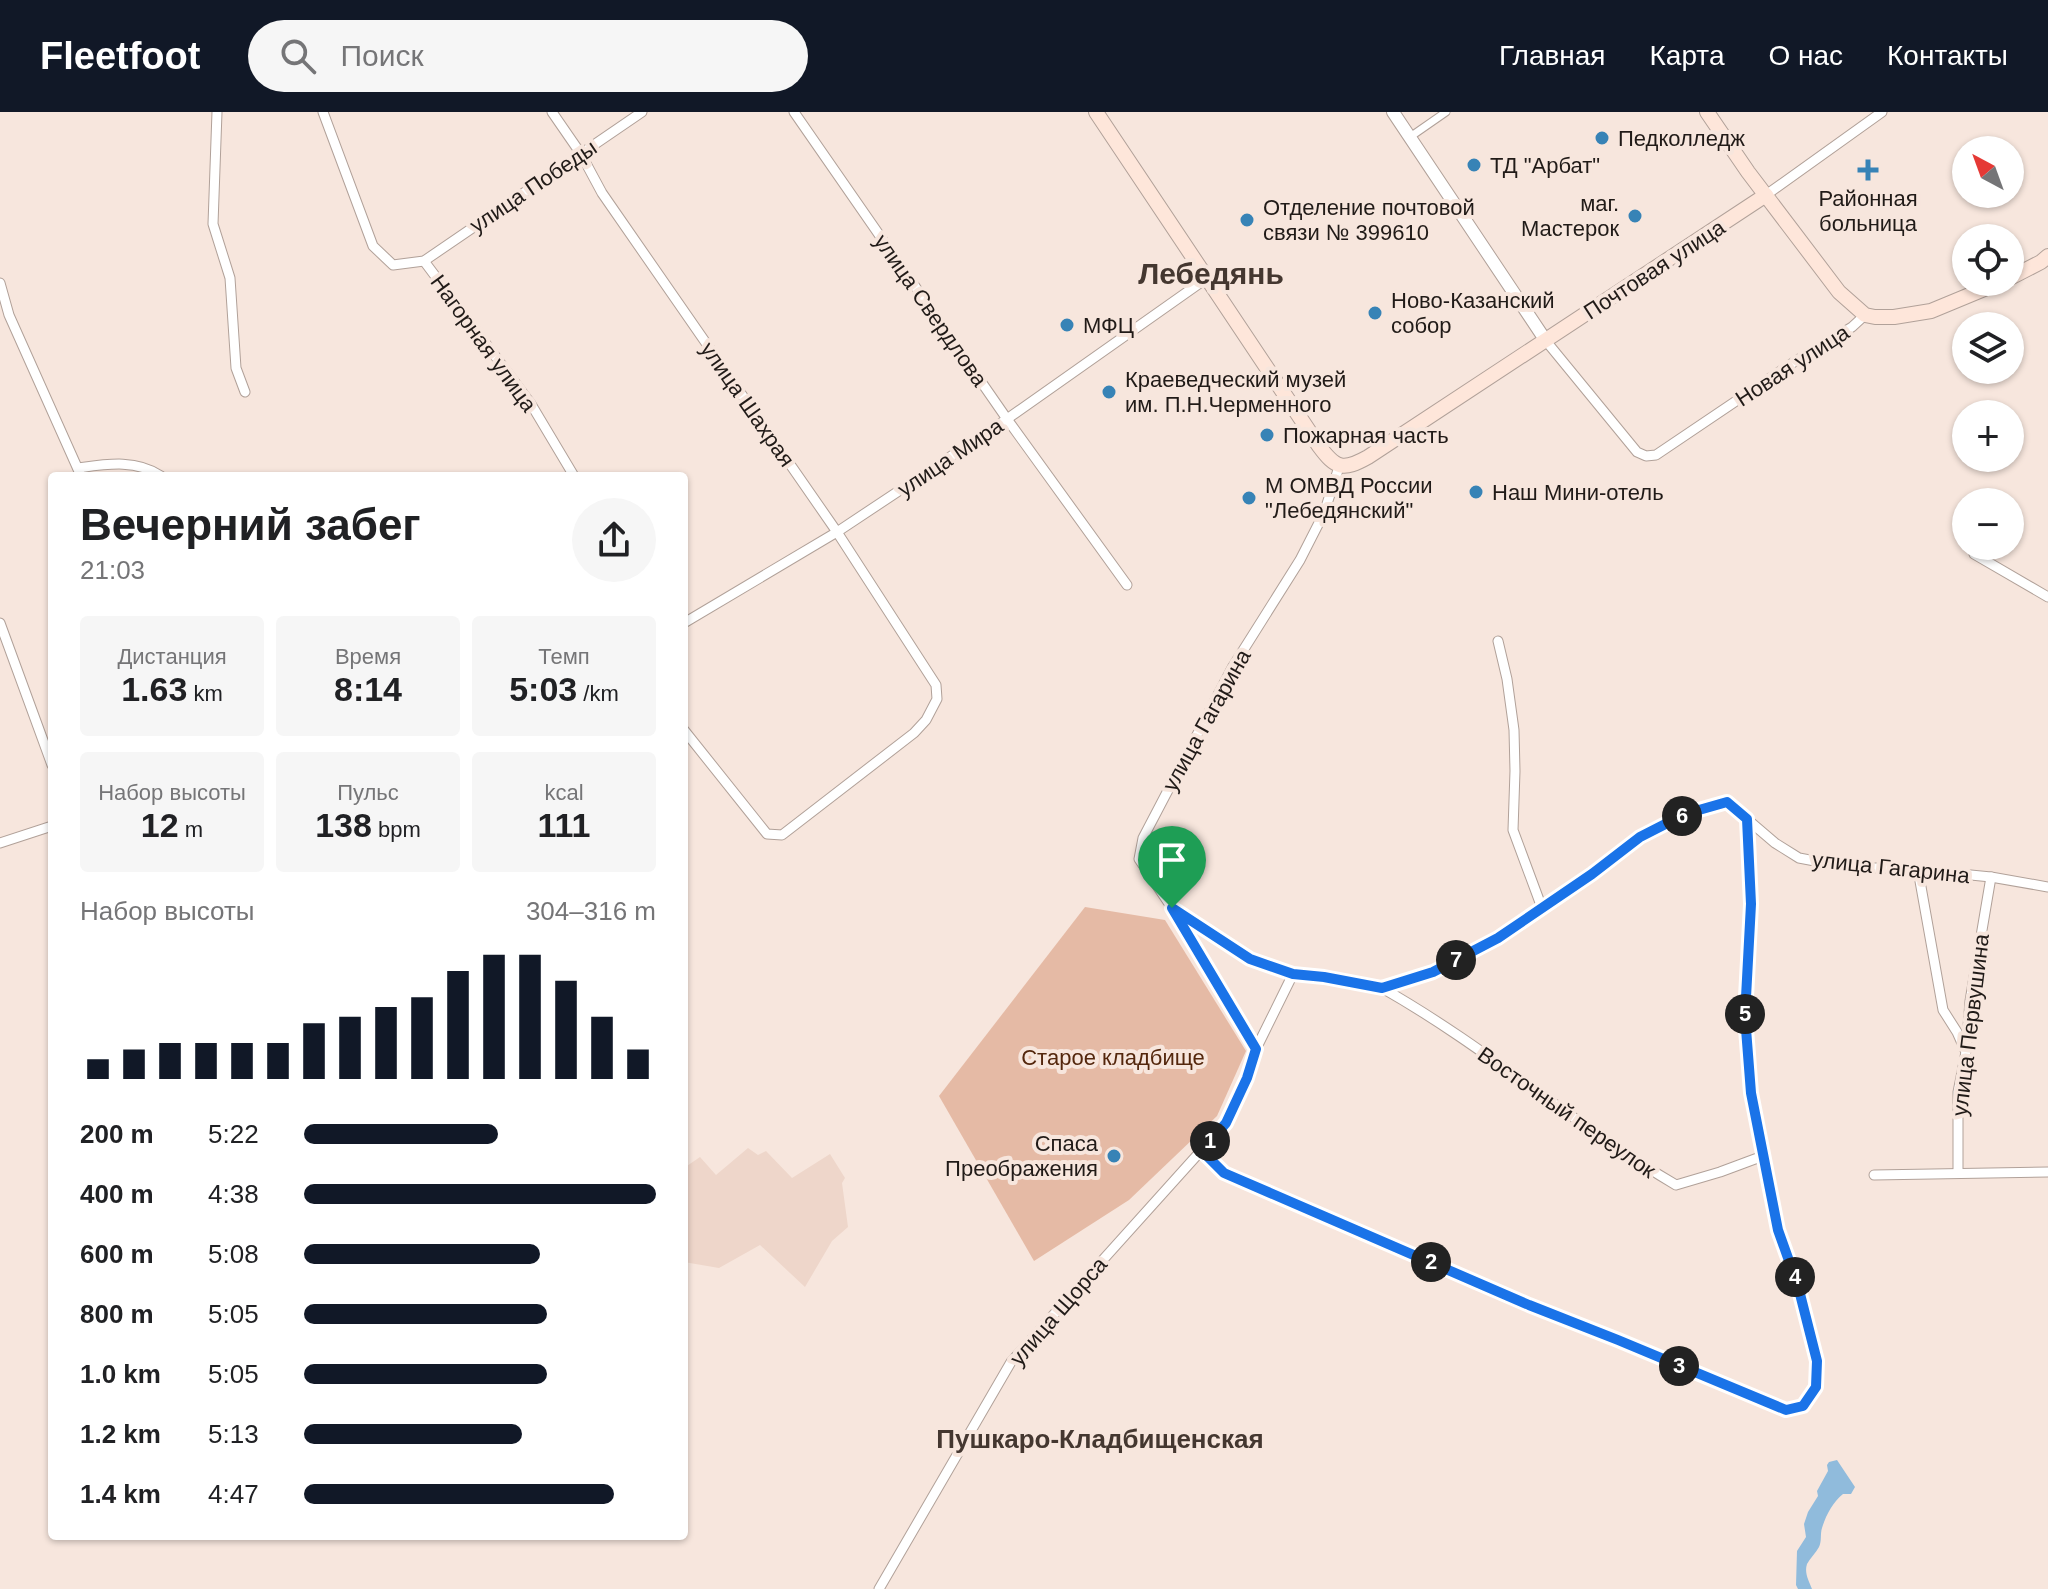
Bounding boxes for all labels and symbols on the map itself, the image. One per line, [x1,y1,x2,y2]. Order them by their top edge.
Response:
place label: Педколледж [1618,126,1745,151]
marker: Педколледж [1593,129,1611,147]
street label: улица Победы [465,135,601,238]
north arrow [1952,136,2024,208]
place label: ТД "Арбат" [1490,153,1600,178]
marker: ТД "Арбат" [1465,156,1483,174]
marker: Районная больница [1857,159,1879,181]
place label: Районная больница [1818,186,1918,236]
place label: маг. Мастерок [1521,191,1619,241]
place label: Отделение почтовой связи № 399610 [1263,195,1475,245]
marker: маг. Мастерок [1626,207,1644,225]
marker: Отделение почтовой связи № 399610 [1238,211,1256,229]
street label: Почтовая улица [1579,214,1730,324]
street label: улица Свердлова [869,230,993,392]
district label: Лебедянь [1138,257,1284,290]
street label: Нагорная улица [426,270,542,417]
place label: Ново-Казанский собор [1391,288,1555,338]
marker: Ново-Казанский собор [1366,304,1384,322]
place label: МФЦ [1083,313,1134,338]
marker: МФЦ [1058,316,1076,334]
street label: Новая улица [1731,319,1854,411]
street label: улица Шахрая [695,337,800,471]
place label: Краеведческий музей им. П.Н.Черменного [1125,367,1346,417]
marker: Краеведческий музей им. П.Н.Черменного [1100,383,1118,401]
street label: улица Мира [893,413,1008,502]
place label: Пожарная часть [1283,423,1449,448]
marker: Пожарная часть [1258,426,1276,444]
place label: М ОМВД России "Лебедянский" [1265,473,1433,523]
place label: Наш Мини-отель [1492,480,1664,505]
marker: Наш Мини-отель [1467,483,1485,501]
marker: М ОМВД России "Лебедянский" [1240,489,1258,507]
street label: улица Гагарина [1157,644,1256,795]
pin: 6 [1662,796,1702,836]
pin [1138,826,1206,908]
street label: улица Гагарина [1811,847,1972,888]
street label: улица Первушина [1947,932,1994,1118]
pin: 7 [1436,940,1476,980]
pin: 5 [1725,994,1765,1034]
street label: Восточный переулок [1473,1042,1661,1183]
park label: Старое кладбище [1021,1045,1205,1070]
pin: 1 [1190,1121,1230,1161]
place label: Спаса Преображения [945,1131,1099,1181]
marker: Спаса Преображения [1105,1147,1123,1165]
pin: 2 [1411,1242,1451,1282]
street label: улица Щорса [1005,1252,1113,1370]
pin: 4 [1775,1257,1815,1297]
pin: 3 [1659,1346,1699,1386]
district label: Пушкаро-Кладбищенская [936,1424,1264,1454]

